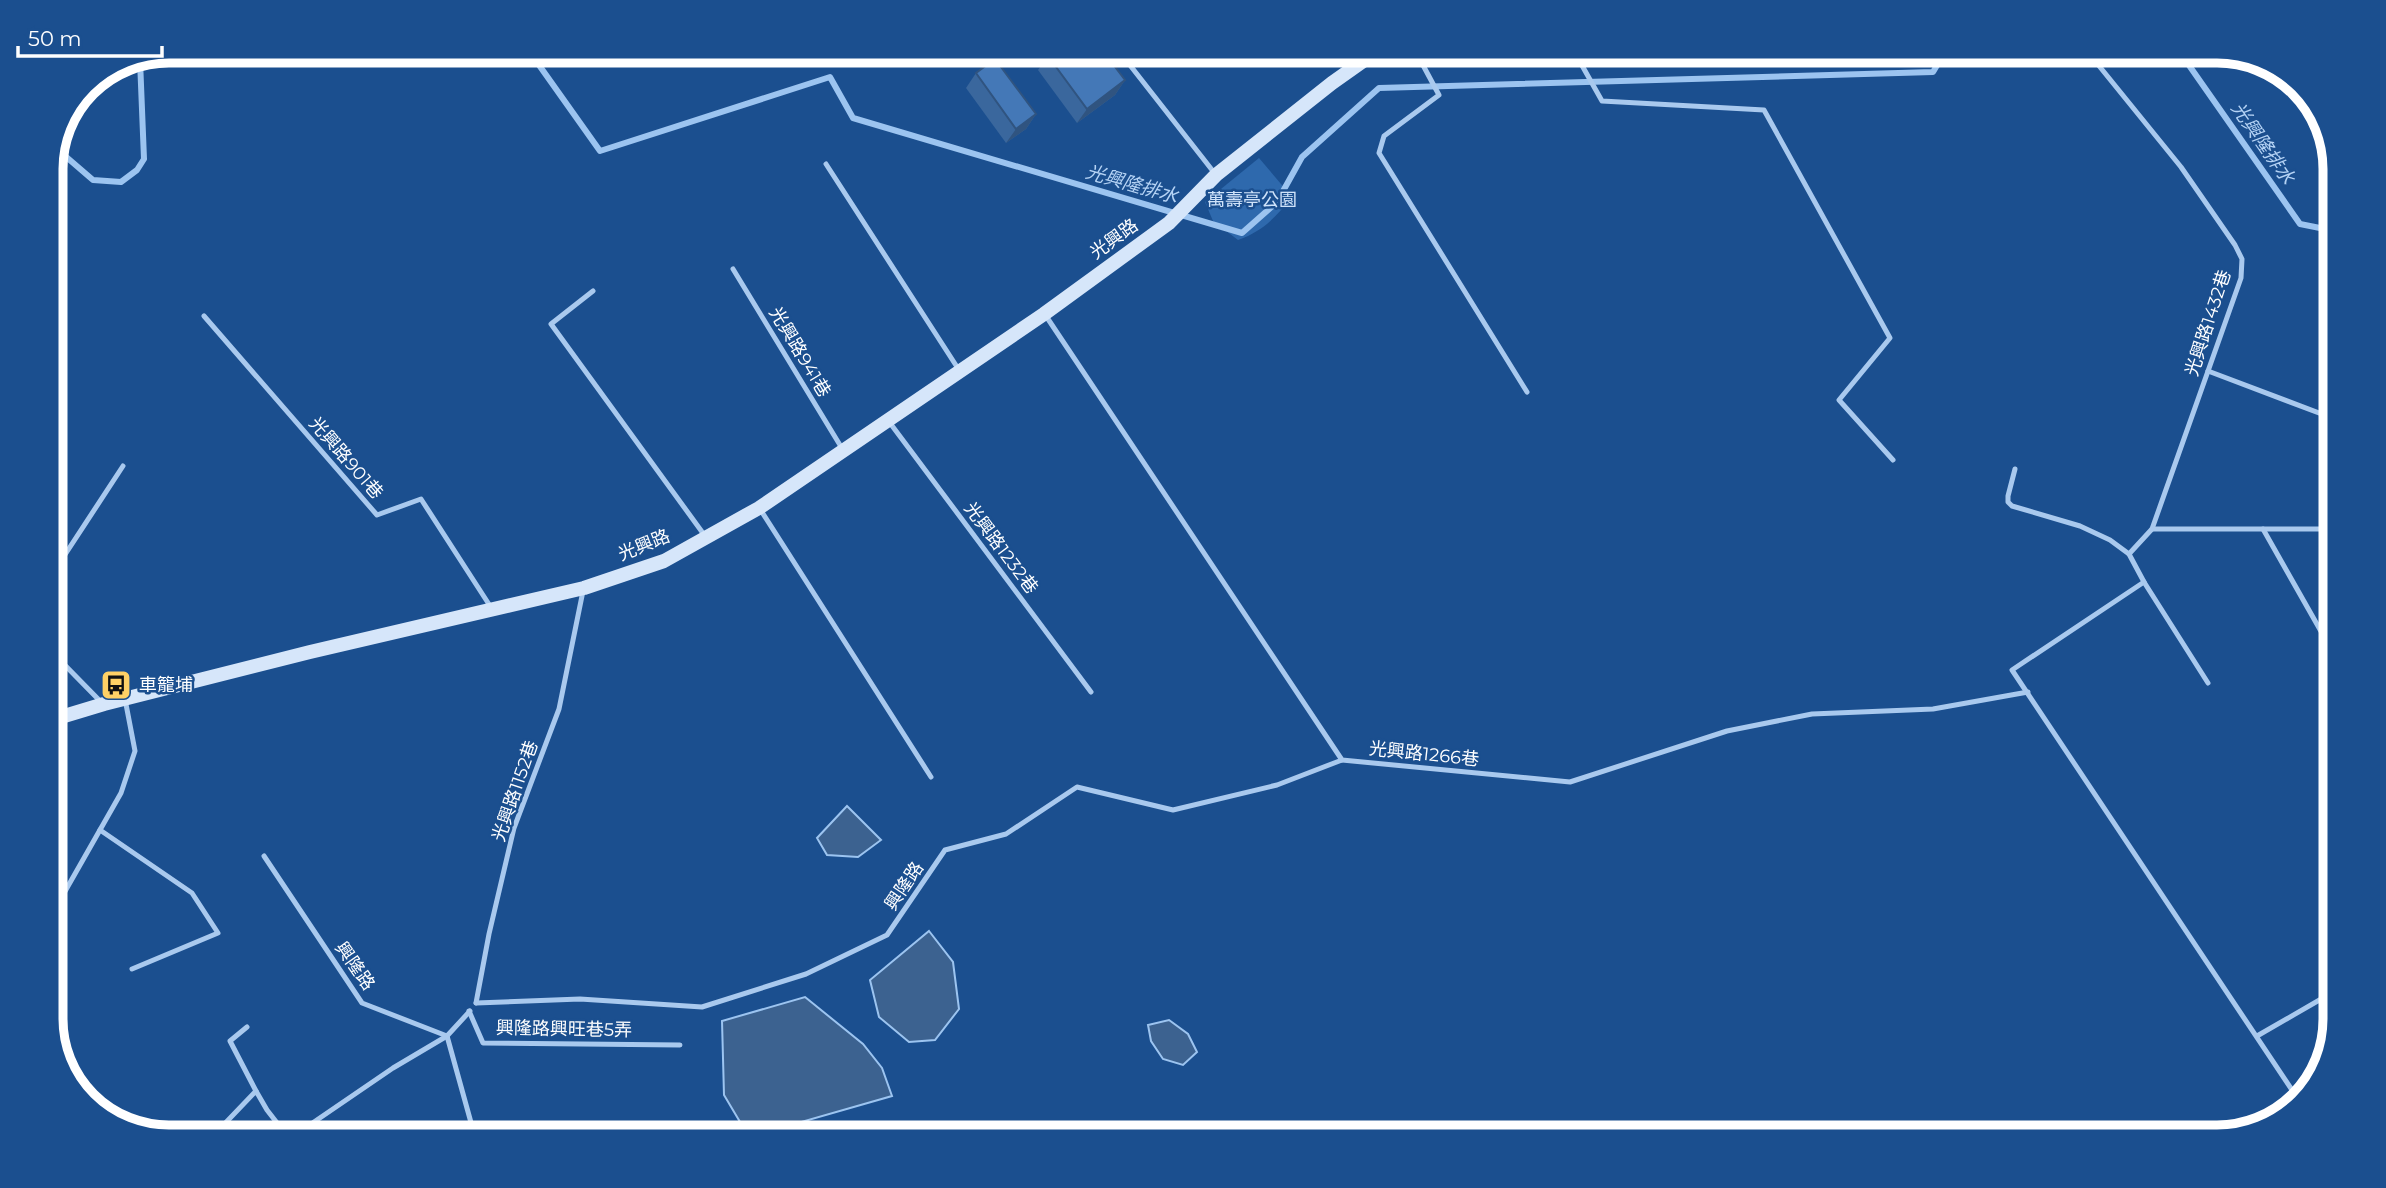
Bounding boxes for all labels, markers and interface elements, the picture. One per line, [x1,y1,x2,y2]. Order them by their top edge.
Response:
scale bar [18,14,161,58]
text: 50 m [28,26,82,51]
water label: 光興隆排水 [2226,97,2300,189]
water label: 光興隆排水 [1083,160,1182,208]
park label: 萬壽亭公園 [1207,189,1297,211]
street label: 光興路 [1086,214,1142,264]
street label: 光興路1432巷 [2180,267,2236,379]
street label: 光興路941巷 [765,303,835,401]
street label: 光興路901巷 [304,413,388,503]
street label: 光興路1232巷 [959,498,1043,598]
street label: 光興路 [615,525,673,565]
bus stop icon: 車籠埔 [99,668,133,702]
place label: 車籠埔 [139,674,193,696]
street label: 光興路1266巷 [1368,737,1480,771]
street label: 光興路1152巷 [487,738,543,844]
street label: 興隆路 [880,857,928,915]
street label: 興隆路 [331,938,379,994]
street label: 興隆路興旺巷5弄 [496,1017,632,1041]

